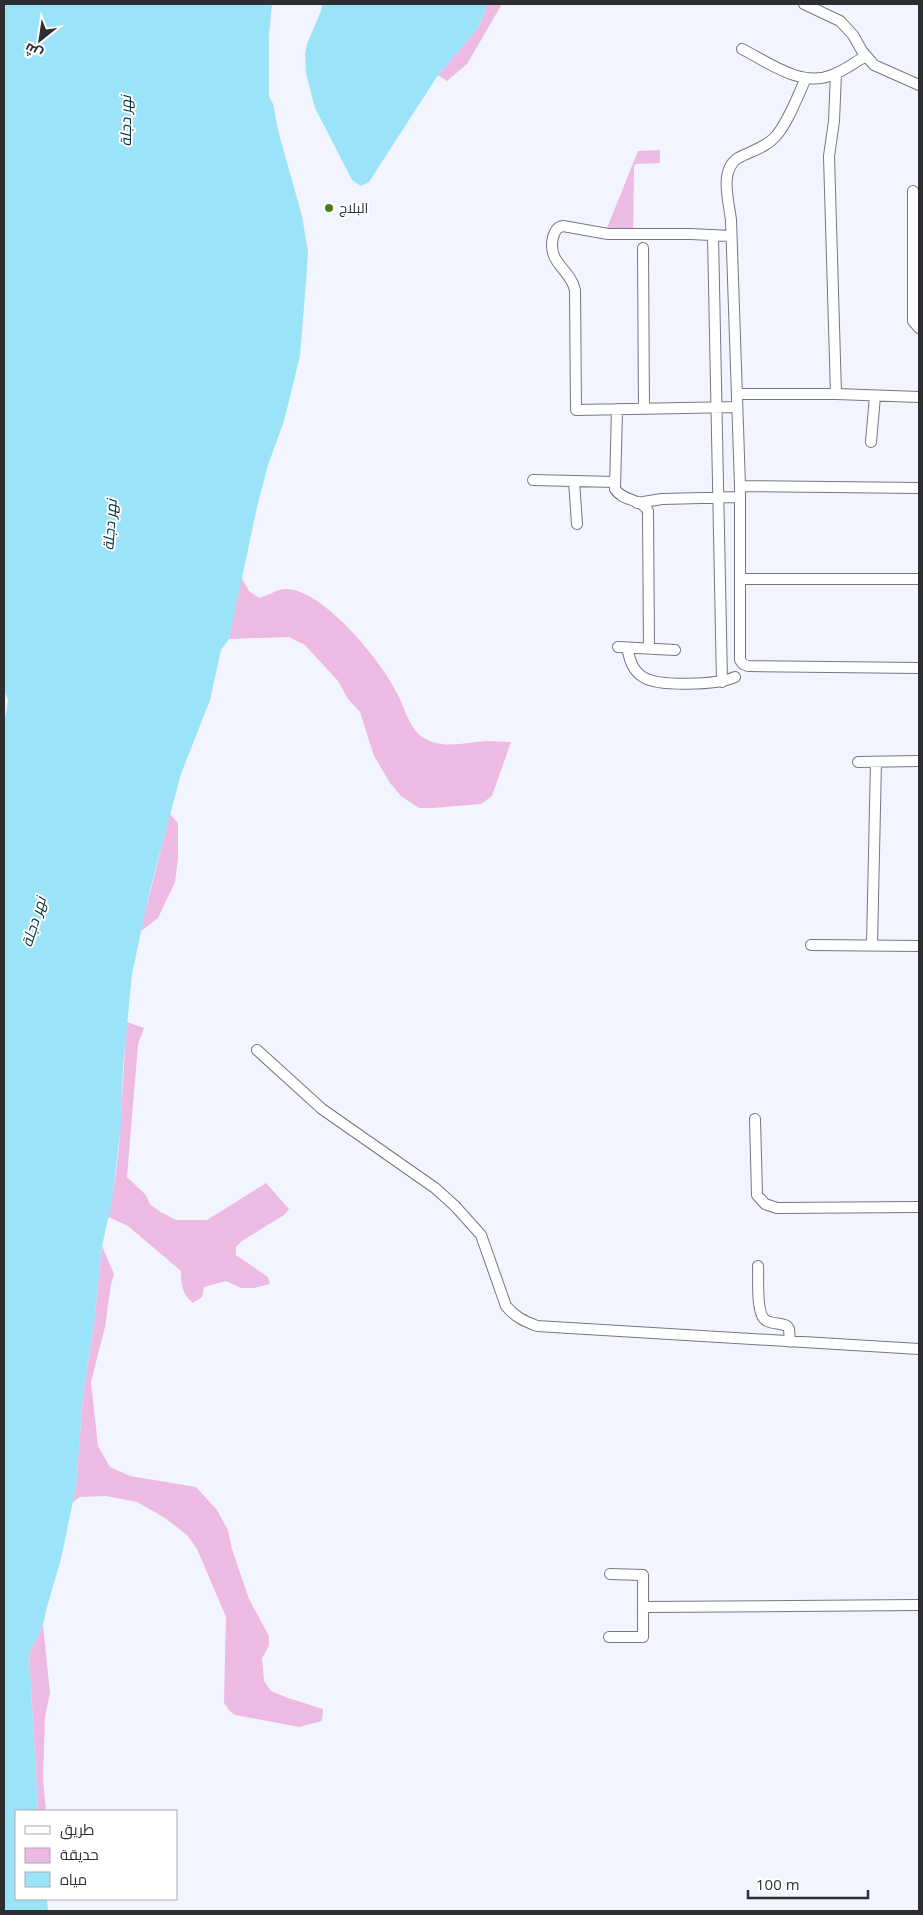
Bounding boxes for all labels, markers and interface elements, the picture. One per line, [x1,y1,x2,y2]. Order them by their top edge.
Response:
north arrow [15,15,65,65]
text: ش [21,39,46,64]
water label: نهر دجلة [115,93,135,147]
place label: البلاج [339,198,368,217]
marker: البلاج [323,202,335,214]
water label: نهر دجلة [97,497,121,551]
water label: نهر دجلة [16,892,51,949]
legend [15,1810,178,1900]
text: طريق [60,1819,94,1840]
text: حديقة [60,1844,99,1864]
scale bar [748,1868,868,1900]
text: مياه [60,1869,87,1889]
text: 100 m [756,1874,800,1894]

